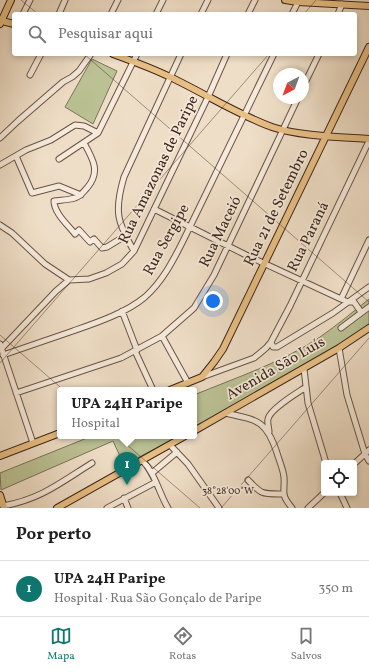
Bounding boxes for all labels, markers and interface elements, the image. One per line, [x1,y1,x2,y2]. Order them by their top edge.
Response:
search box [12,12,357,56]
icon: search [26,23,48,45]
text: Pesquisar aqui [58,24,153,45]
north arrow [273,68,309,104]
street label: Rua Amazonas de Paripe [114,92,204,248]
street label: Rua 21 de Setembro [240,146,315,270]
street label: Rua Maceió [195,193,247,271]
street label: Rua Paraná [283,198,335,276]
street label: Rua Sergipe [139,200,195,280]
your location [203,291,223,311]
street label: Avenida São Luís [222,332,330,406]
popup [57,387,197,439]
text: UPA 24H Paripe [71,394,183,415]
text: Hospital [71,415,120,433]
pin: 1 [114,452,140,485]
map controls [321,460,357,496]
button: locate [321,460,357,496]
text: 38°28'00"W [202,484,254,498]
text: Por perto [16,523,91,546]
text: UPA 24H Paripe [54,569,165,590]
text: 1 [26,580,32,598]
text: 350 m [318,580,353,598]
text: Hospital · Rua São Gonçalo de Paripe [54,590,262,608]
tab: Mapa [47,625,75,664]
tab: Rotas [169,625,196,664]
tab: Salvos [291,625,322,664]

